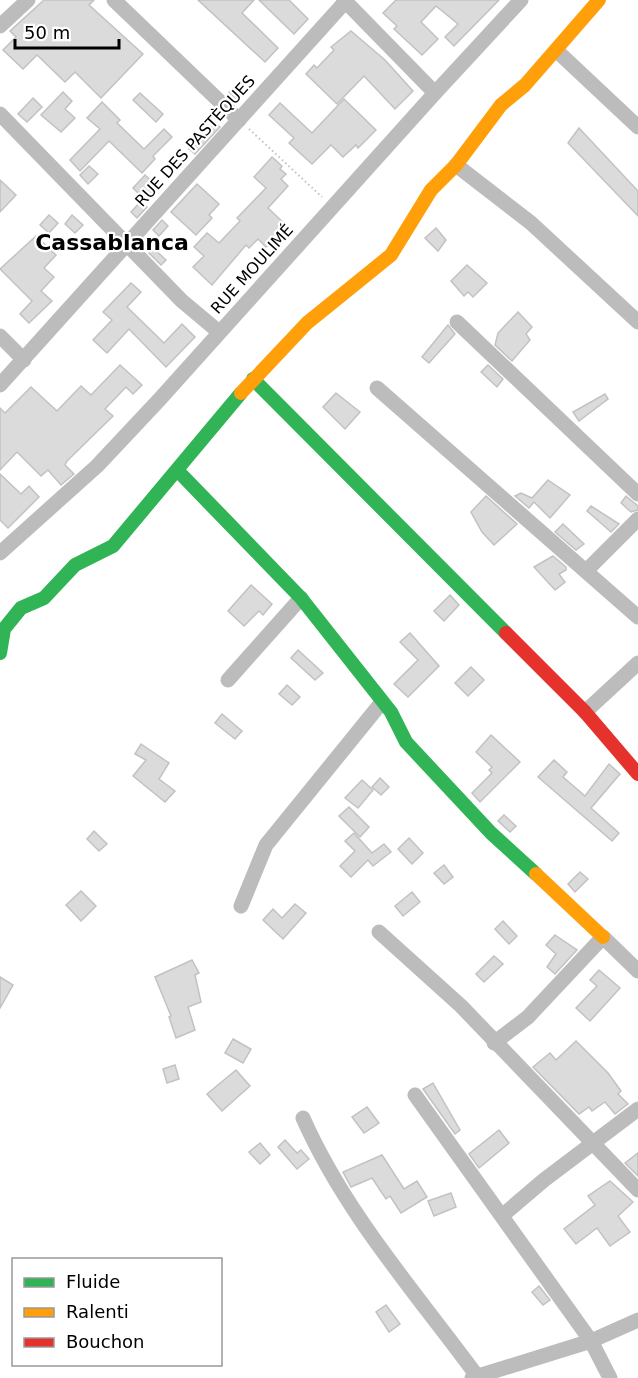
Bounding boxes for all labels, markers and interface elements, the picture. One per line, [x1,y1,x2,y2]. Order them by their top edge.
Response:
scale bar [15,12,118,50]
text: 50 m [24,22,70,43]
street label: RUE DES PASTÈQUES [131,72,259,210]
street label: RUE MOULIMÉ [207,220,297,318]
district label: Cassablanca [35,230,189,255]
legend [12,1258,222,1366]
text: Fluide [66,1271,120,1292]
text: Ralenti [66,1301,129,1322]
text: Bouchon [66,1331,145,1352]

